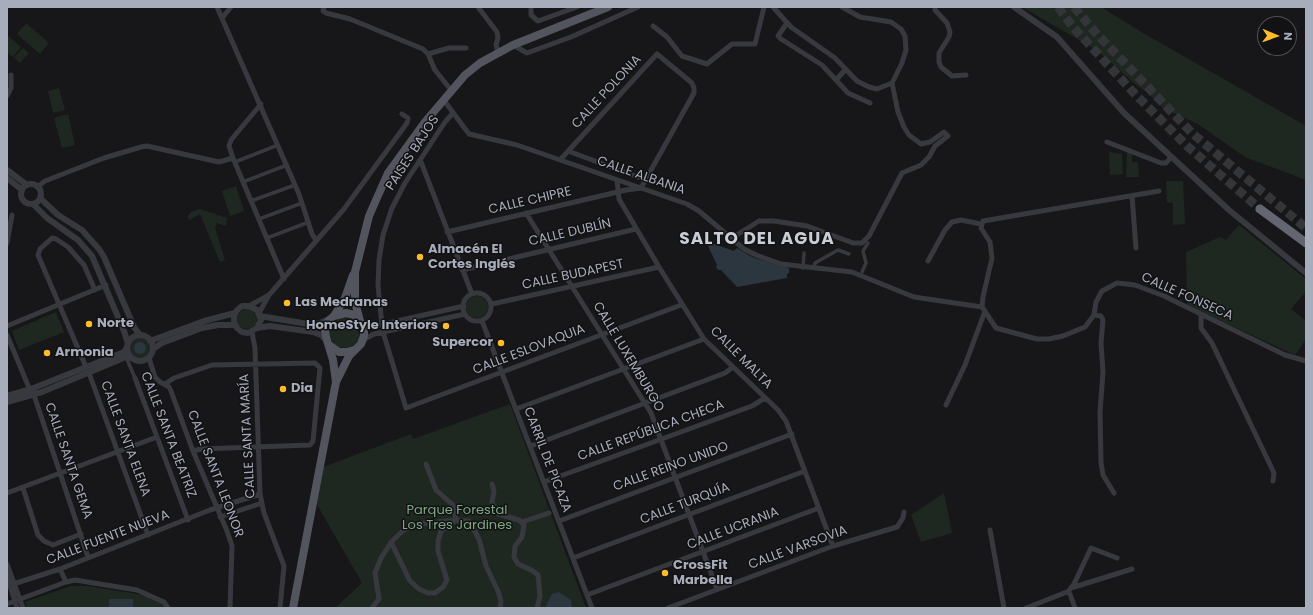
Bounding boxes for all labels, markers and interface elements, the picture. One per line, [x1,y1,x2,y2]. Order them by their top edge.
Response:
north arrow [1257,16,1297,56]
text: N [1280,32,1296,41]
street label: CALLE POLONIA [569,52,645,132]
street label: PAISES BAJOS [383,113,443,193]
street label: CALLE ALBANIA [595,154,687,198]
street label: CALLE CHIPRE [487,184,573,218]
street label: CALLE DUBLÍN [527,216,613,250]
district label: SALTO DEL AGUA [679,230,835,250]
place label: Almacén El Cortes Inglés [428,242,516,273]
marker: Almacén El Cortes Inglés [415,252,425,262]
street label: CALLE BUDAPEST [521,257,625,293]
street label: CALLE FONSECA [1139,270,1235,324]
place label: Las Medranas [295,295,388,311]
marker: Las Medranas [282,298,292,308]
street label: CALLE LUXEMBURGO [589,299,667,415]
place label: Norte [97,316,134,332]
place label: HomeStyle Interiors [306,318,438,334]
marker: Norte [84,319,94,329]
marker: HomeStyle Interiors [441,321,451,331]
street label: CALLE ESLOVAQUIA [471,321,587,379]
street label: CALLE MALTA [707,324,775,392]
place label: Supercor [432,335,493,351]
marker: Supercor [496,338,506,348]
place label: Armonia [55,345,114,361]
marker: Armonia [42,348,52,358]
street label: CALLE SANTA BEATRIZ [137,370,199,500]
street label: CALLE SANTA MARÍA [237,373,259,499]
street label: CALLE SANTA ELENA [97,379,153,499]
place label: Dia [291,381,313,397]
marker: Dia [278,384,288,394]
street label: CALLE REPÚBLICA CHECA [576,397,726,465]
street label: CALLE SANTA GEMA [41,401,95,521]
street label: CARRIL DE PICAZA [520,405,574,515]
street label: CALLE SANTA LEONOR [184,408,246,540]
street label: CALLE REINO UNIDO [611,439,731,495]
street label: CALLE TURQUÍA [638,480,732,528]
park label: Parque Forestal Los Tres Jardines [402,503,512,534]
street label: CALLE UCRANIA [685,504,781,554]
street label: CALLE FUENTE NUEVA [44,507,172,569]
street label: CALLE VARSOVIA [746,523,850,573]
place label: CrossFit Marbella [673,558,733,589]
marker: CrossFit Marbella [660,568,670,578]

